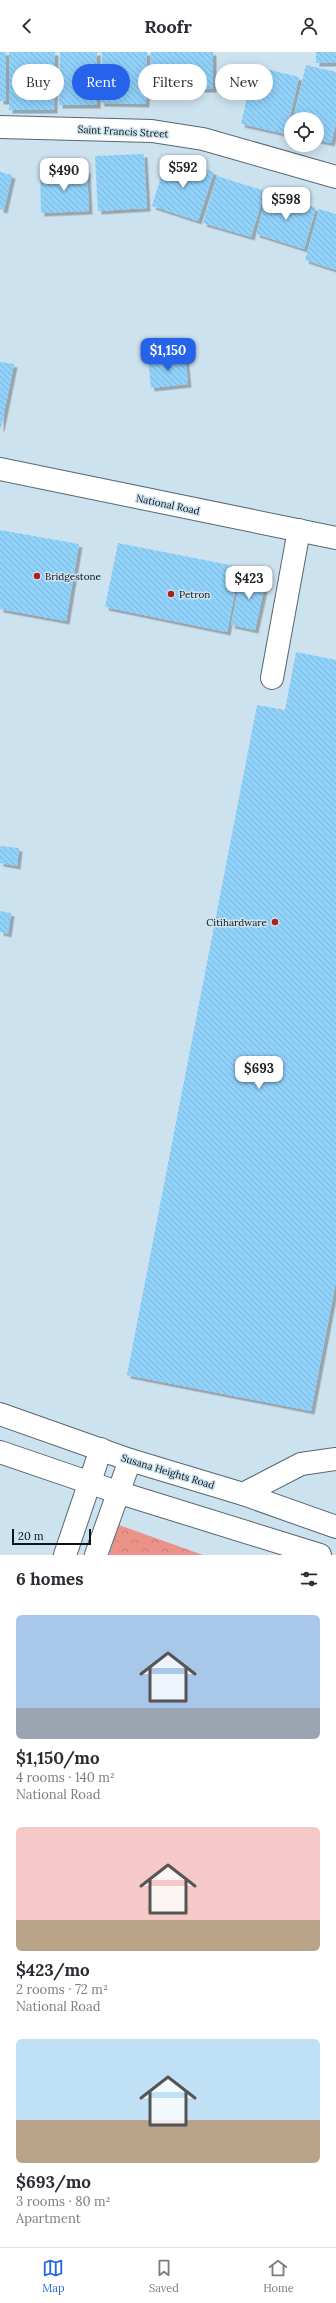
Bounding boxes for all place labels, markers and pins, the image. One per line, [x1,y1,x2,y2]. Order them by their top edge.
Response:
pin: $592 [159,155,207,189]
pin: $490 [40,158,88,192]
pin: $598 [262,187,310,221]
pin: $1,150 [135,338,201,372]
pin: $423 [225,566,273,600]
place label: Bridgestone [45,570,102,583]
marker: Bridgestone [32,571,42,581]
place label: Petron [179,588,210,601]
marker: Petron [166,589,176,599]
place label: Citihardware [206,916,268,929]
marker: Citihardware [270,917,280,927]
pin: $693 [235,1056,283,1090]

